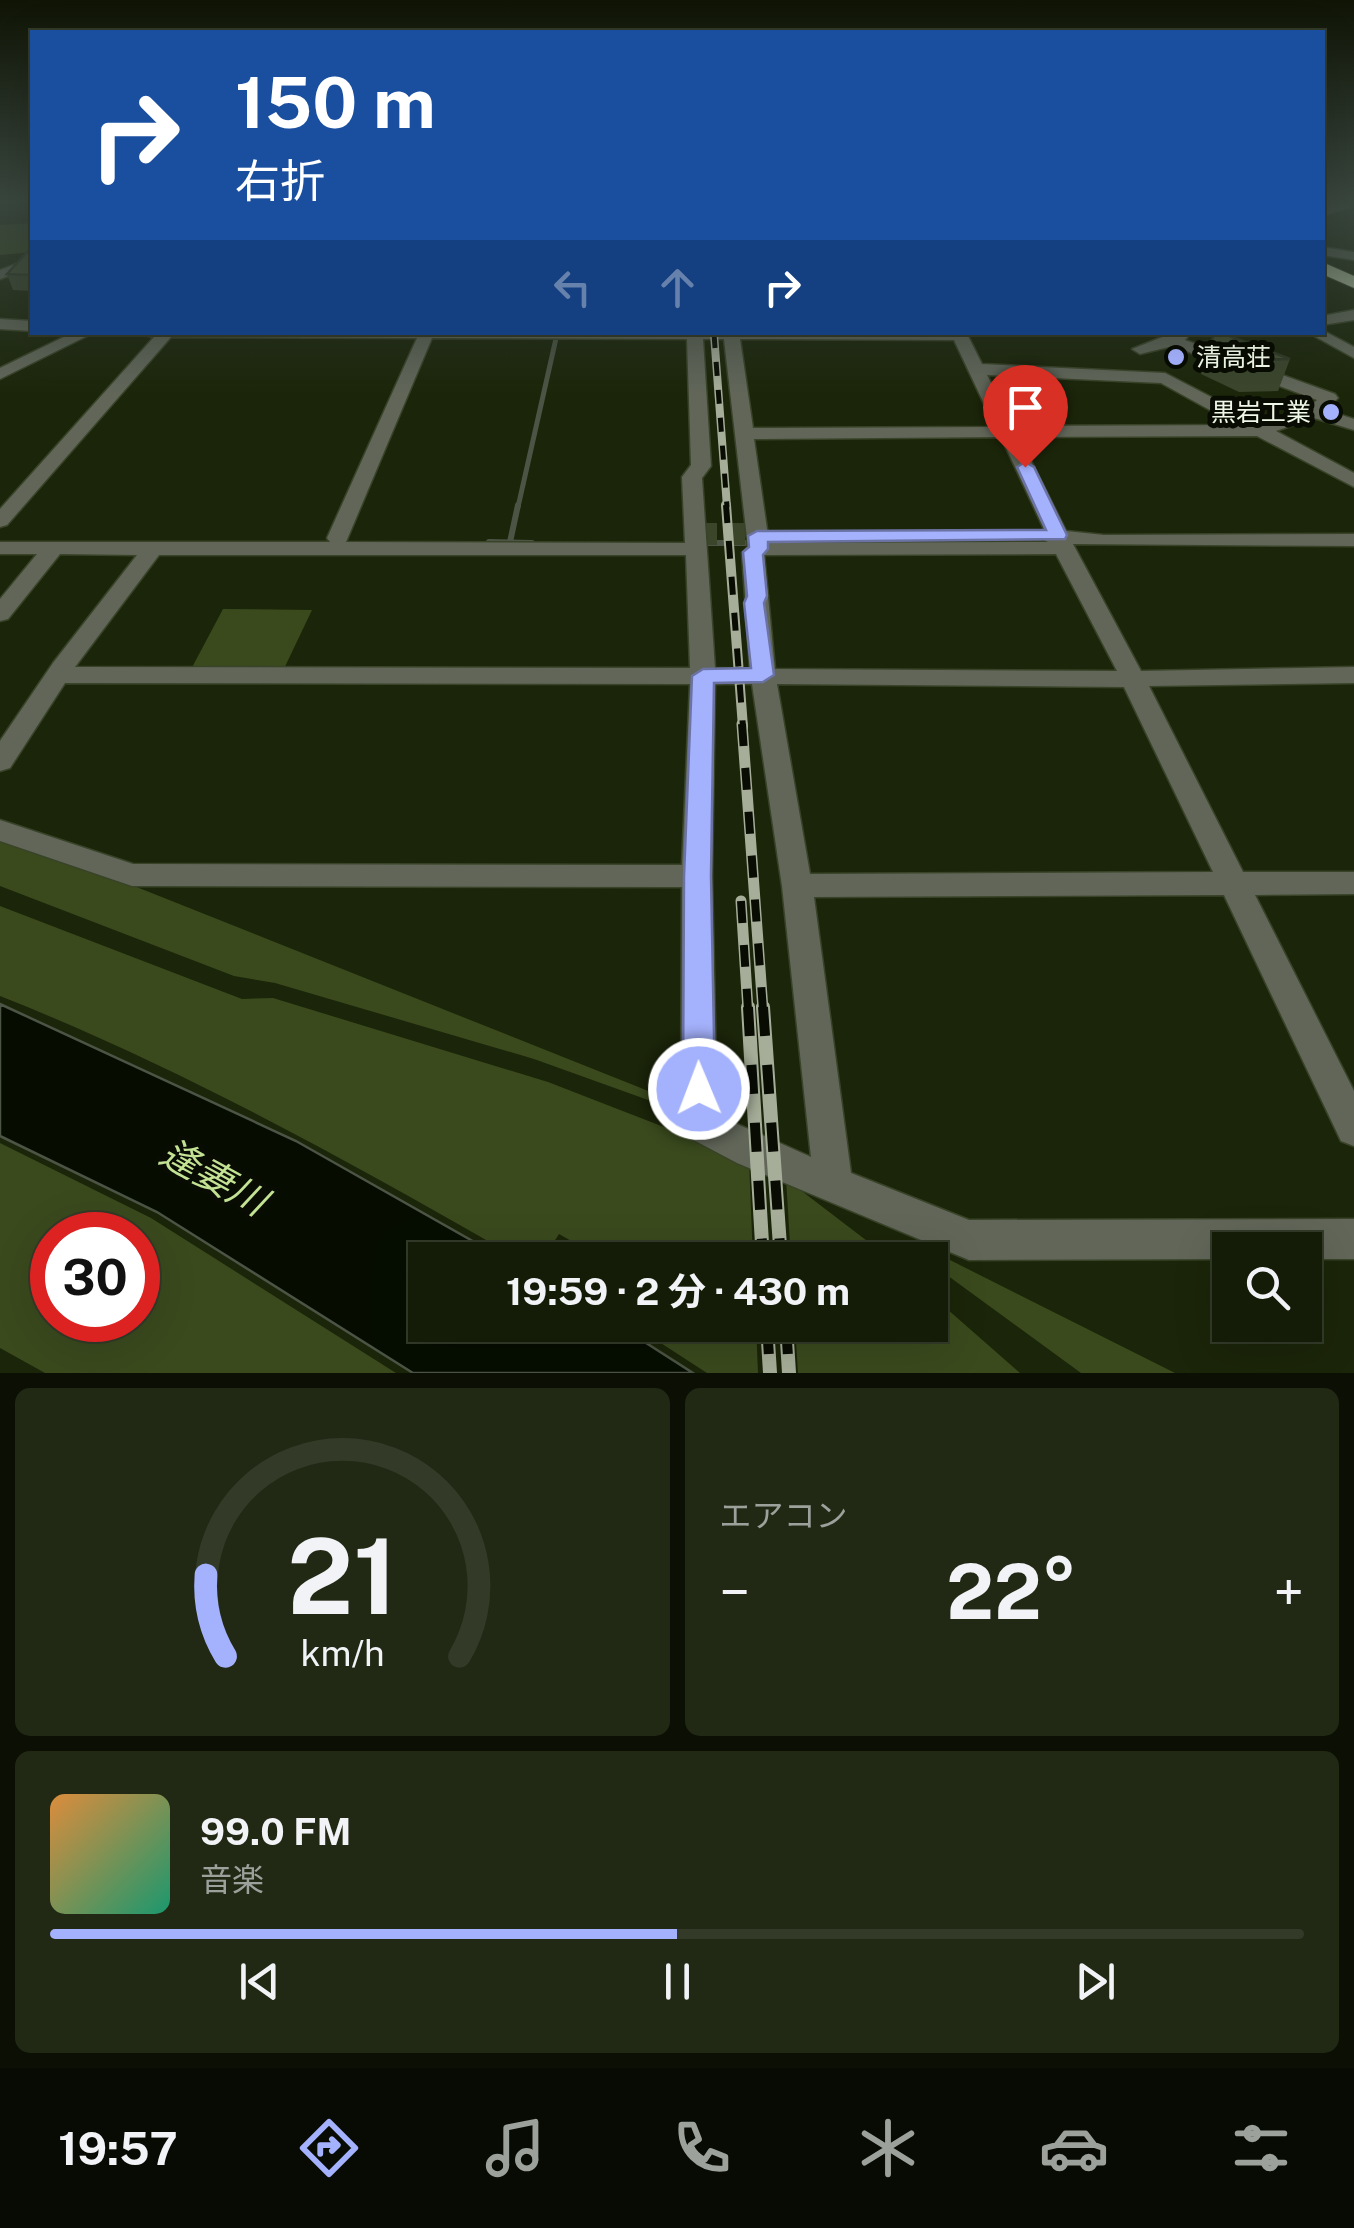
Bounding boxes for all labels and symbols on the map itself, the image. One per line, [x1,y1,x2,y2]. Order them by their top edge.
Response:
place label: 清高荘 [1196,342,1271,372]
marker: 清高荘 [1165,346,1187,368]
pin [983,365,1068,468]
place label: 黒岩工業 [1211,397,1311,427]
marker: 黒岩工業 [1320,401,1342,423]
position arrow [647,1037,751,1141]
water label: 逢妻川 [153,1130,278,1226]
speed limit sign: 30 [30,1212,160,1342]

